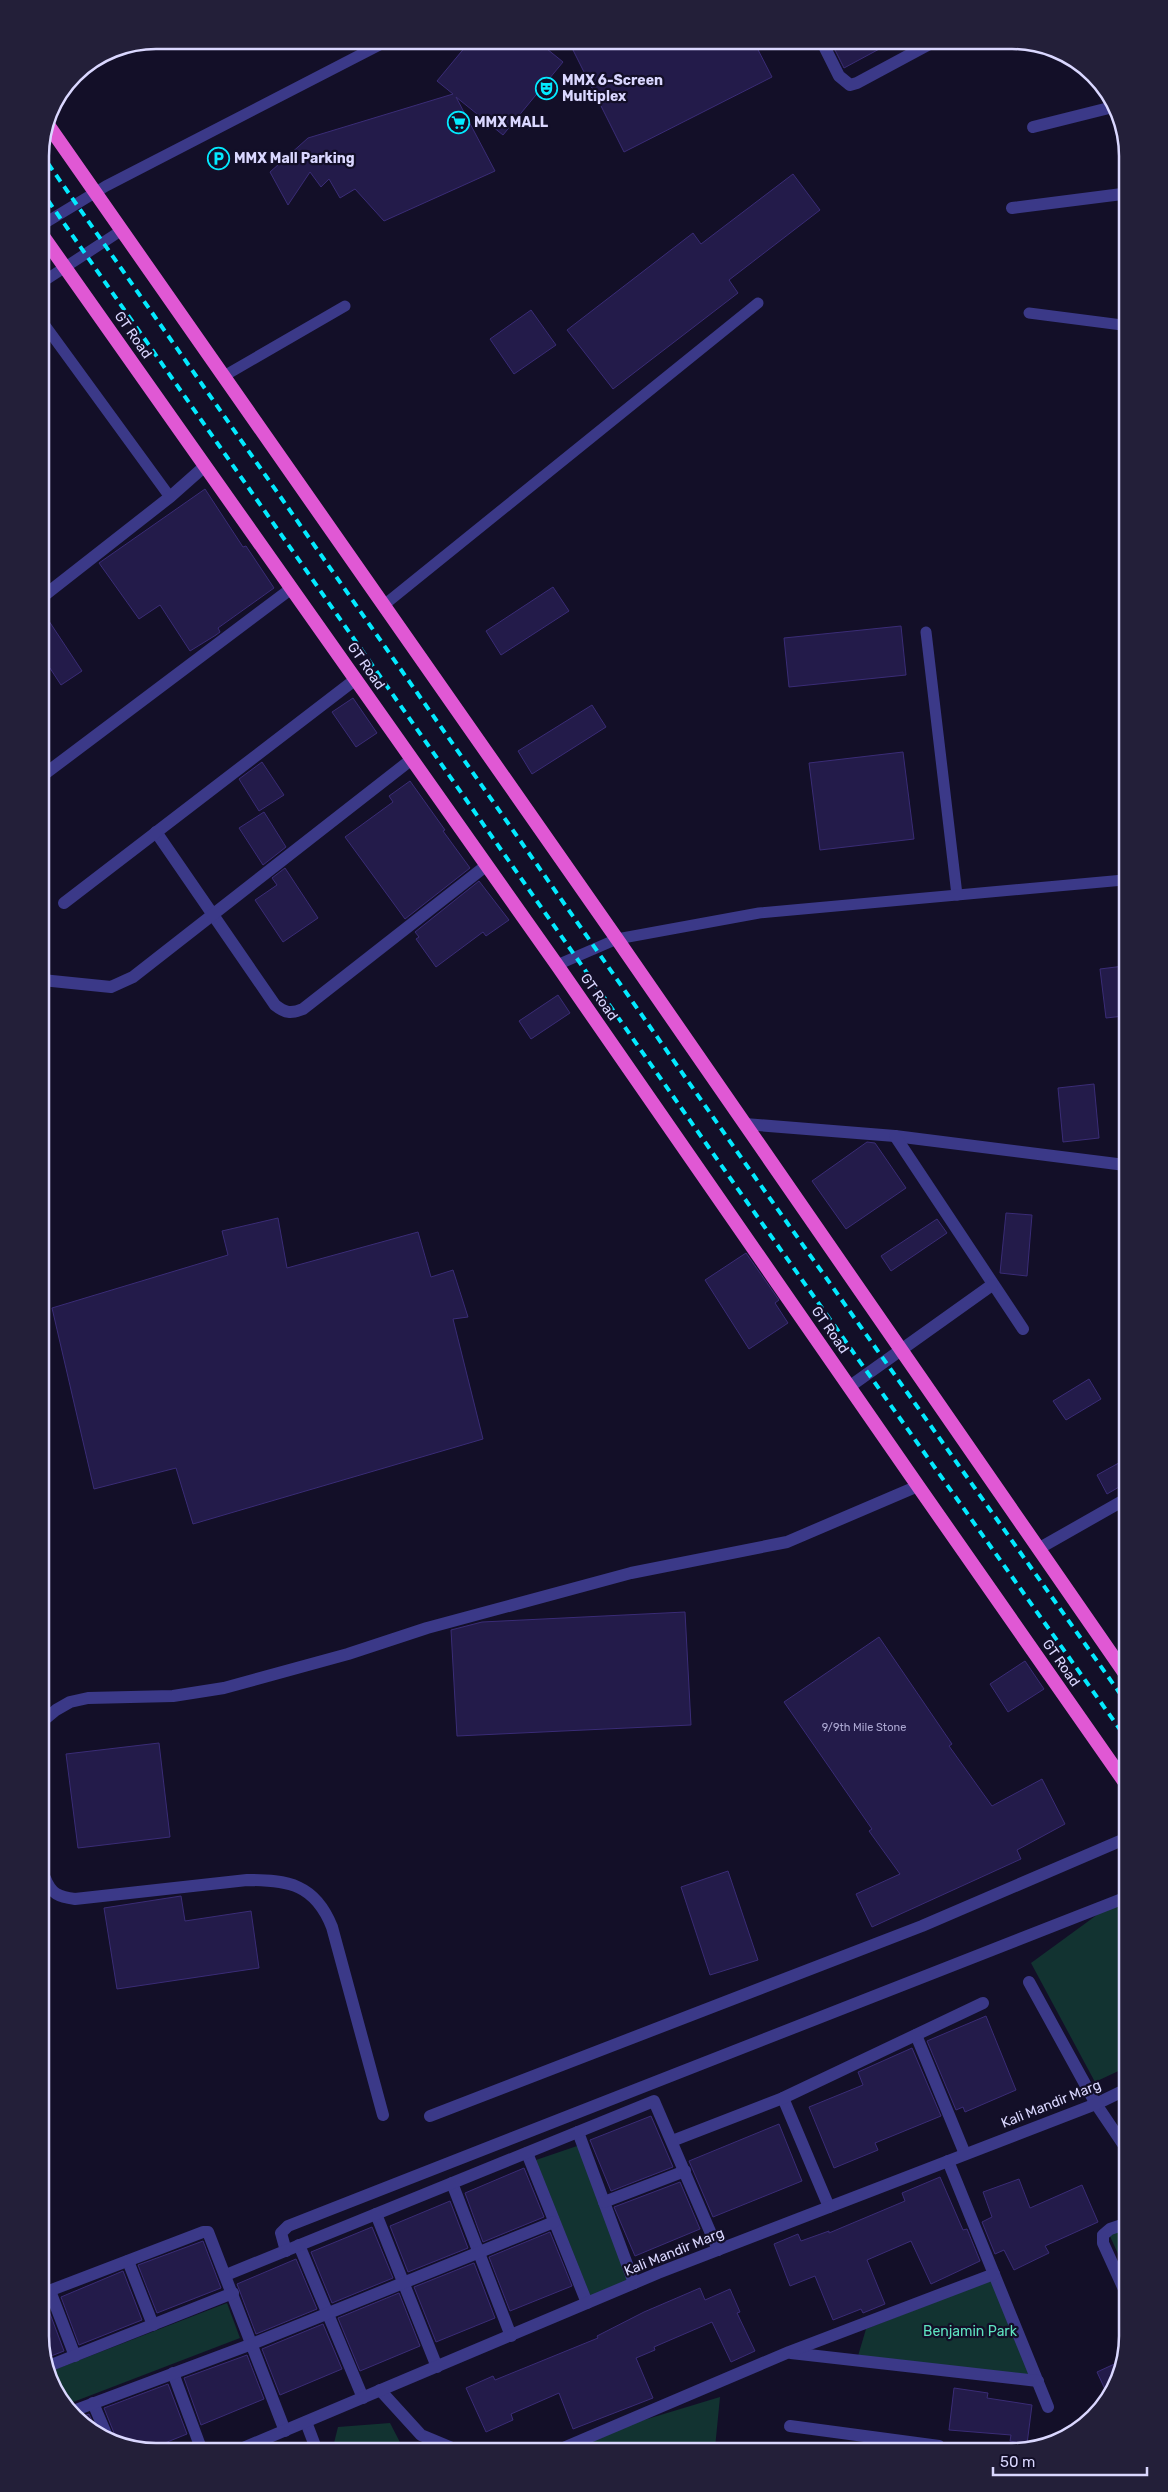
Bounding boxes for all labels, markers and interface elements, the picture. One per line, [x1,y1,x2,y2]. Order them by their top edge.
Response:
place label: MMX 6-Screen Multiplex [562,72,663,105]
theatre icon: MMX 6-Screen Multiplex [534,76,558,100]
supermarket icon: MMX MALL [446,110,470,134]
place label: MMX MALL [474,114,549,131]
parking icon: MMX Mall Parking [206,146,230,170]
place label: MMX Mall Parking [234,150,355,167]
street label: GT Road [111,308,155,362]
street label: GT Road [344,639,388,693]
street label: GT Road [577,970,621,1024]
street label: GT Road [808,1303,852,1357]
street label: GT Road [1039,1636,1083,1690]
house number: 9/9th Mile Stone [822,1721,906,1734]
street label: Kali Mandir Marg [999,2076,1103,2132]
street label: Kali Mandir Marg [622,2224,726,2280]
park label: Benjamin Park [923,2323,1018,2340]
scale bar [993,2444,1147,2476]
text: 50 m [1000,2453,1035,2471]

